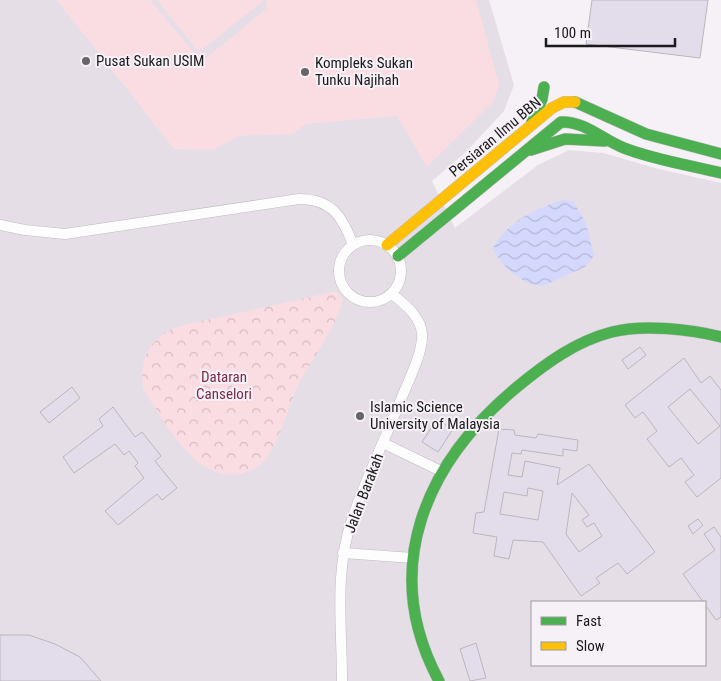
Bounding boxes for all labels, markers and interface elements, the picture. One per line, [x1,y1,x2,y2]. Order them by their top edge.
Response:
scale bar [546,15,675,47]
text: 100 m [554,24,591,42]
place label: Pusat Sukan USIM [96,52,204,70]
place label: Kompleks Sukan Tunku Najihah [315,54,413,89]
marker: Pusat Sukan USIM [80,55,92,67]
marker: Kompleks Sukan Tunku Najihah [299,66,311,78]
street label: Persiaran Ilmu BBN [445,93,545,181]
park label: Dataran Canselori [196,368,252,403]
place label: Islamic Science University of Malaysia [370,398,500,433]
marker: Islamic Science University of Malaysia [354,410,366,422]
street label: Jalan Barakah [341,451,387,535]
legend [531,601,706,666]
text: Fast [576,612,601,630]
text: Slow [576,637,605,655]

